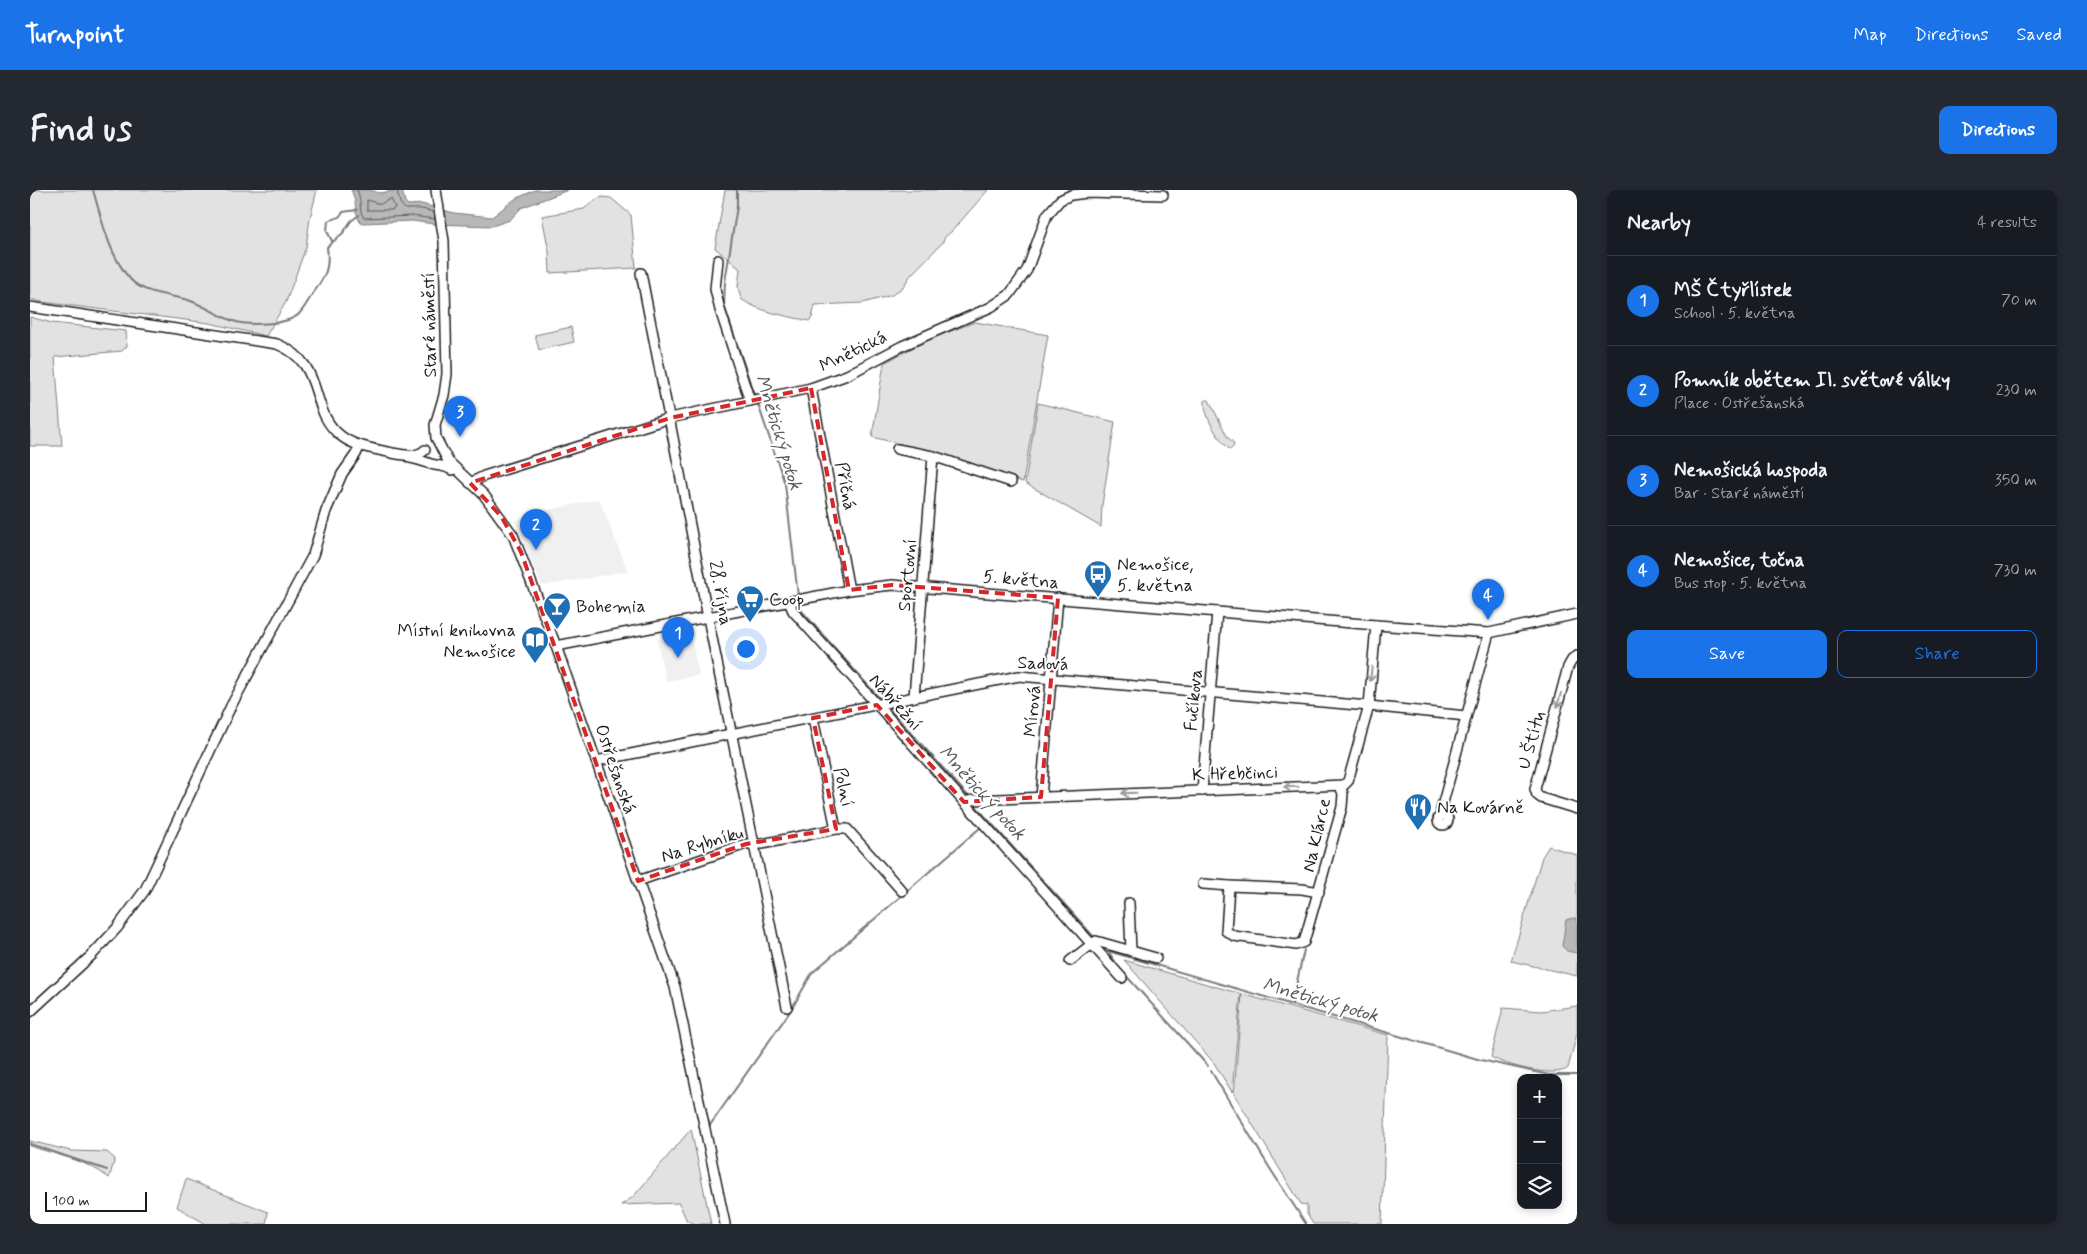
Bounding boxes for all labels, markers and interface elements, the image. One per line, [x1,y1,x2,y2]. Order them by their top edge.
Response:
text: Turnpoint [25,20,125,51]
text: Map [1854,23,1887,47]
text: Directions [1915,23,1989,47]
text: Saved [2017,23,2062,47]
button: Directions [1939,106,2057,154]
text: Find us [30,107,132,153]
text: Nearby [1627,209,1691,237]
text: 4 results [1977,212,2037,233]
street label: Staré náměstí [417,272,443,378]
text: MŠ Čtyřlístek [1674,278,1792,303]
text: 1 [1639,290,1647,311]
text: 70 m [2001,290,2037,311]
text: School · 5. května [1674,303,1795,324]
street label: Mnětická [816,325,891,379]
text: Pomník obětem II. světové války [1674,368,1950,393]
water label: Mnětický potok [749,372,808,494]
text: 2 [1639,380,1647,401]
text: 230 m [1996,380,2037,401]
text: Place · Ostřešanská [1674,393,1805,414]
pin: 3 [444,396,476,437]
text: Nemošická hospoda [1674,458,1828,483]
street label: Příčná [829,460,861,512]
text: 3 [1639,470,1647,491]
text: 350 m [1995,470,2037,491]
text: Bar · Staré náměstí [1674,483,1805,504]
pin: 2 [520,509,552,550]
street label: Sportovní [893,538,923,612]
text: Nemošice, točna [1674,548,1804,573]
place label: Nemošice, 5. května [1117,553,1194,598]
street label: 28. října [702,559,738,628]
bus stop icon: Nemošice, 5. května [1083,559,1113,598]
text: 4 [1638,560,1648,581]
text: 730 m [1994,560,2037,581]
street label: 5. května [982,565,1060,595]
text: Bus stop · 5. května [1674,573,1807,594]
pin: 4 [1472,579,1504,620]
supermarket icon: Coop [735,584,765,623]
place label: Coop [769,588,804,612]
bar icon: Bohemia [542,591,572,630]
place label: Bohemia [576,595,646,619]
pin: 1 [662,617,694,658]
place label: Místní knihovna Nemošice [397,619,516,664]
library icon: Místní knihovna Nemošice [520,625,550,664]
button: Save [1627,630,1827,678]
button: Share [1837,630,2037,678]
your location [733,636,759,662]
street label: Sadová [1017,651,1069,677]
one-way arrow [1367,665,1376,681]
street label: Fučíkova [1179,668,1209,732]
street label: Nábřežní [863,669,927,736]
street label: Mírová [1019,684,1047,738]
one-way arrow [1554,692,1563,708]
street label: U Štítu [1512,708,1552,772]
street label: Ostřešanská [589,721,642,817]
water label: Mnětický potok [933,740,1031,846]
street label: K Hřebčinci [1192,761,1278,787]
street label: Polní [827,765,859,809]
one-way arrow [1283,783,1299,792]
one-way arrow [1121,789,1137,798]
restaurant icon: Na Kovárně [1403,792,1433,831]
street label: Na Klárce [1297,796,1337,875]
place label: Na Kovárně [1437,796,1524,820]
street label: Na Rybníku [658,821,746,869]
water label: Mnětický potok [1260,972,1382,1029]
map controls [1517,1074,1562,1209]
button: + [1517,1074,1562,1119]
button: − [1517,1119,1562,1164]
button: layers [1517,1164,1562,1209]
scale bar [45,1189,148,1212]
text: 100 m [52,1192,90,1210]

